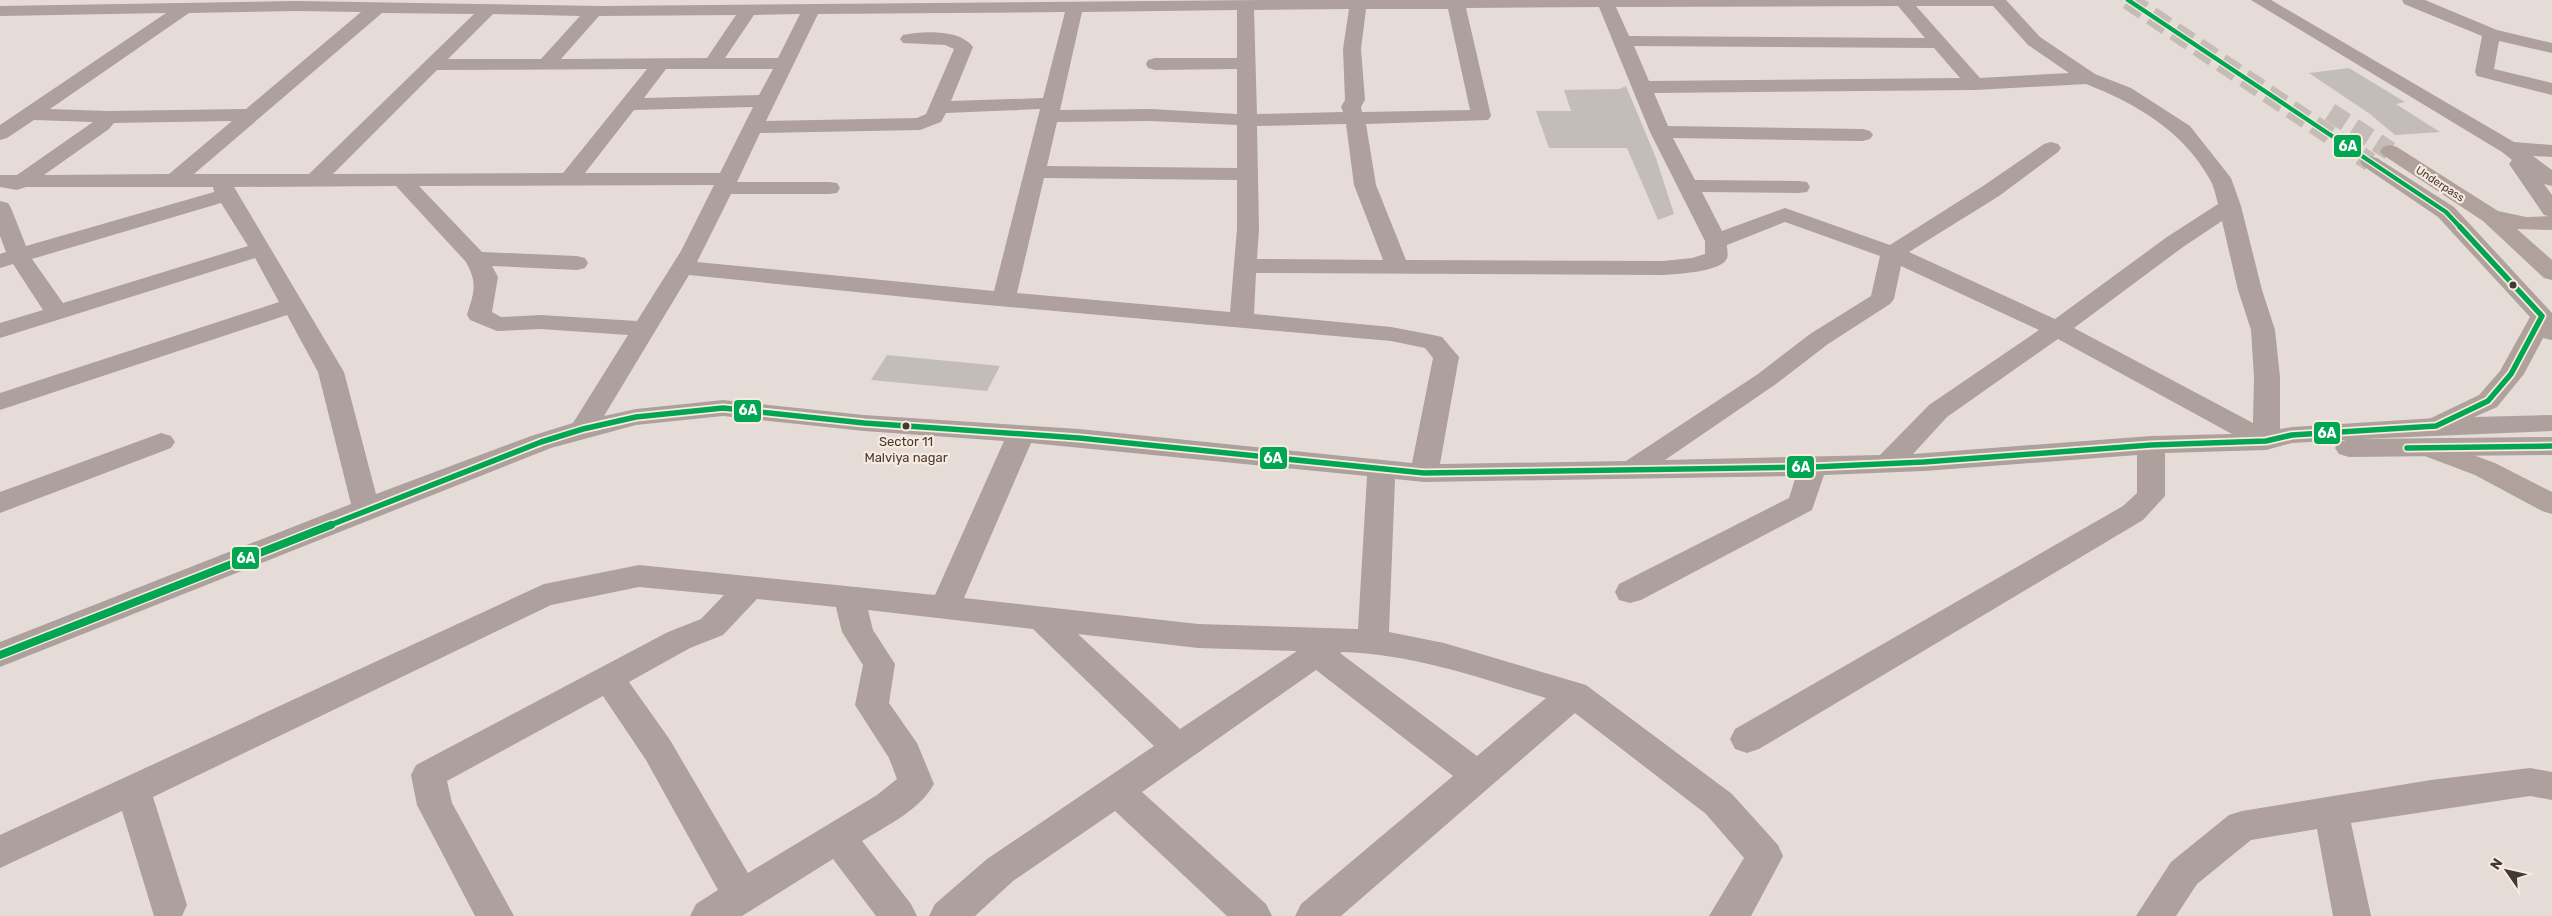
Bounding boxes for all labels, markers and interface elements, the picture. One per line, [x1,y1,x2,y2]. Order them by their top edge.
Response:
line badge: 6A [2333,134,2362,158]
text: 6A [2338,138,2358,155]
street label: Underpass [2413,164,2467,205]
unlabelled marker [2508,280,2518,290]
line badge: 6A [733,399,762,423]
text: 6A [738,402,758,419]
marker: Sector 11 Malviya nagar [901,421,911,431]
line badge: 6A [2313,421,2341,445]
text: 6A [2317,425,2337,442]
place label: Sector 11 Malviya nagar [864,434,948,466]
line badge: 6A [1259,446,1288,470]
text: 6A [1263,450,1283,467]
line badge: 6A [1786,455,1815,479]
text: 6A [1791,459,1811,476]
line badge: 6A [231,546,260,570]
text: 6A [236,550,256,567]
north arrow [2482,846,2532,896]
text: N [2487,855,2507,873]

